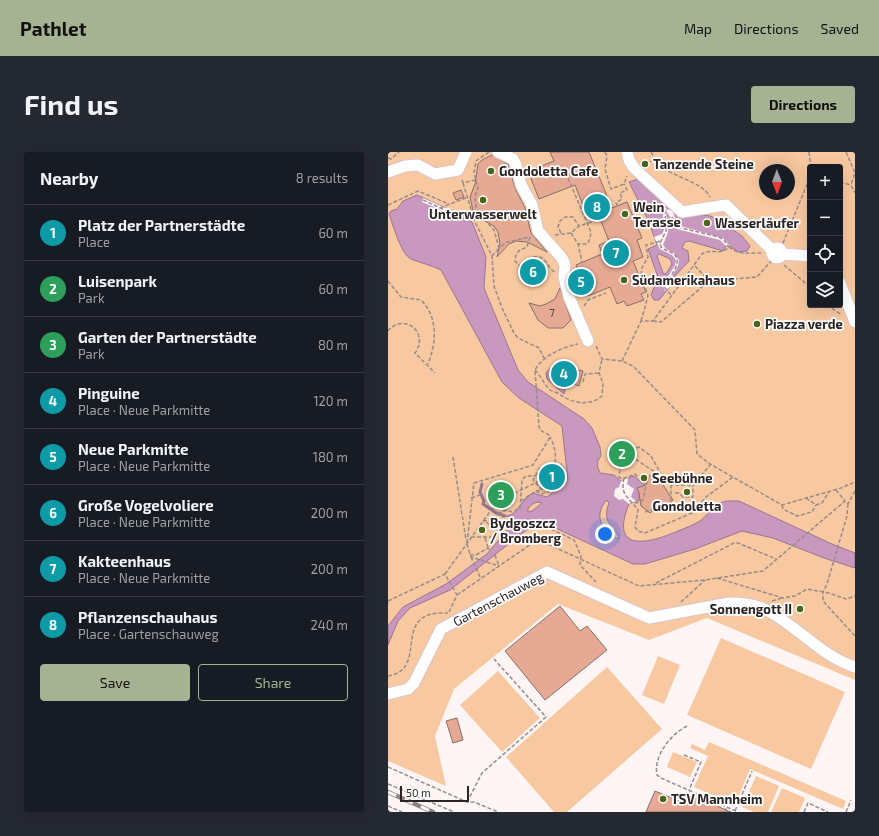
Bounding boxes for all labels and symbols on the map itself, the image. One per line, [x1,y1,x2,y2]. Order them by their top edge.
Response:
place label: Tanzende Steine [653,156,754,172]
marker: Tanzende Steine [640,159,650,169]
place label: Gondoletta Cafe [499,163,598,179]
north arrow [759,164,795,200]
marker: Gondoletta Cafe [486,166,496,176]
pin: 8 [584,192,610,222]
marker: Unterwasserwelt [478,195,488,205]
place label: Wein Terasse [633,199,681,230]
place label: Unterwasserwelt [429,206,538,222]
marker: Wein Terasse [620,209,630,219]
place label: Wasserläufer [715,215,800,231]
marker: Wasserläufer [702,218,712,228]
pin: 7 [603,238,629,268]
pin: 6 [520,257,546,287]
pin: 5 [568,267,594,297]
place label: Südamerikahaus [632,272,735,288]
marker: Südamerikahaus [619,275,629,285]
house number: 7 [549,306,555,319]
place label: Piazza verde [765,316,843,332]
marker: Piazza verde [752,319,762,329]
pin: 4 [551,359,577,389]
pin: 2 [609,439,635,469]
pin: 1 [539,462,565,492]
place label: Seebühne [652,470,713,486]
marker: Seebühne [639,473,649,483]
pin: 3 [488,480,514,510]
marker: Gondoletta [682,487,692,497]
place label: Gondoletta [652,498,722,514]
place label: Bydgoszcz / Bromberg [490,515,561,546]
your location [595,524,615,544]
marker: Bydgoszcz / Bromberg [477,525,487,535]
street label: Gartenschauweg [450,568,546,630]
place label: Sonnengott II [710,601,792,617]
marker: Sonnengott II [795,604,805,614]
scale bar [400,784,469,803]
place label: TSV Mannheim [671,791,762,807]
marker: TSV Mannheim [658,794,668,804]

